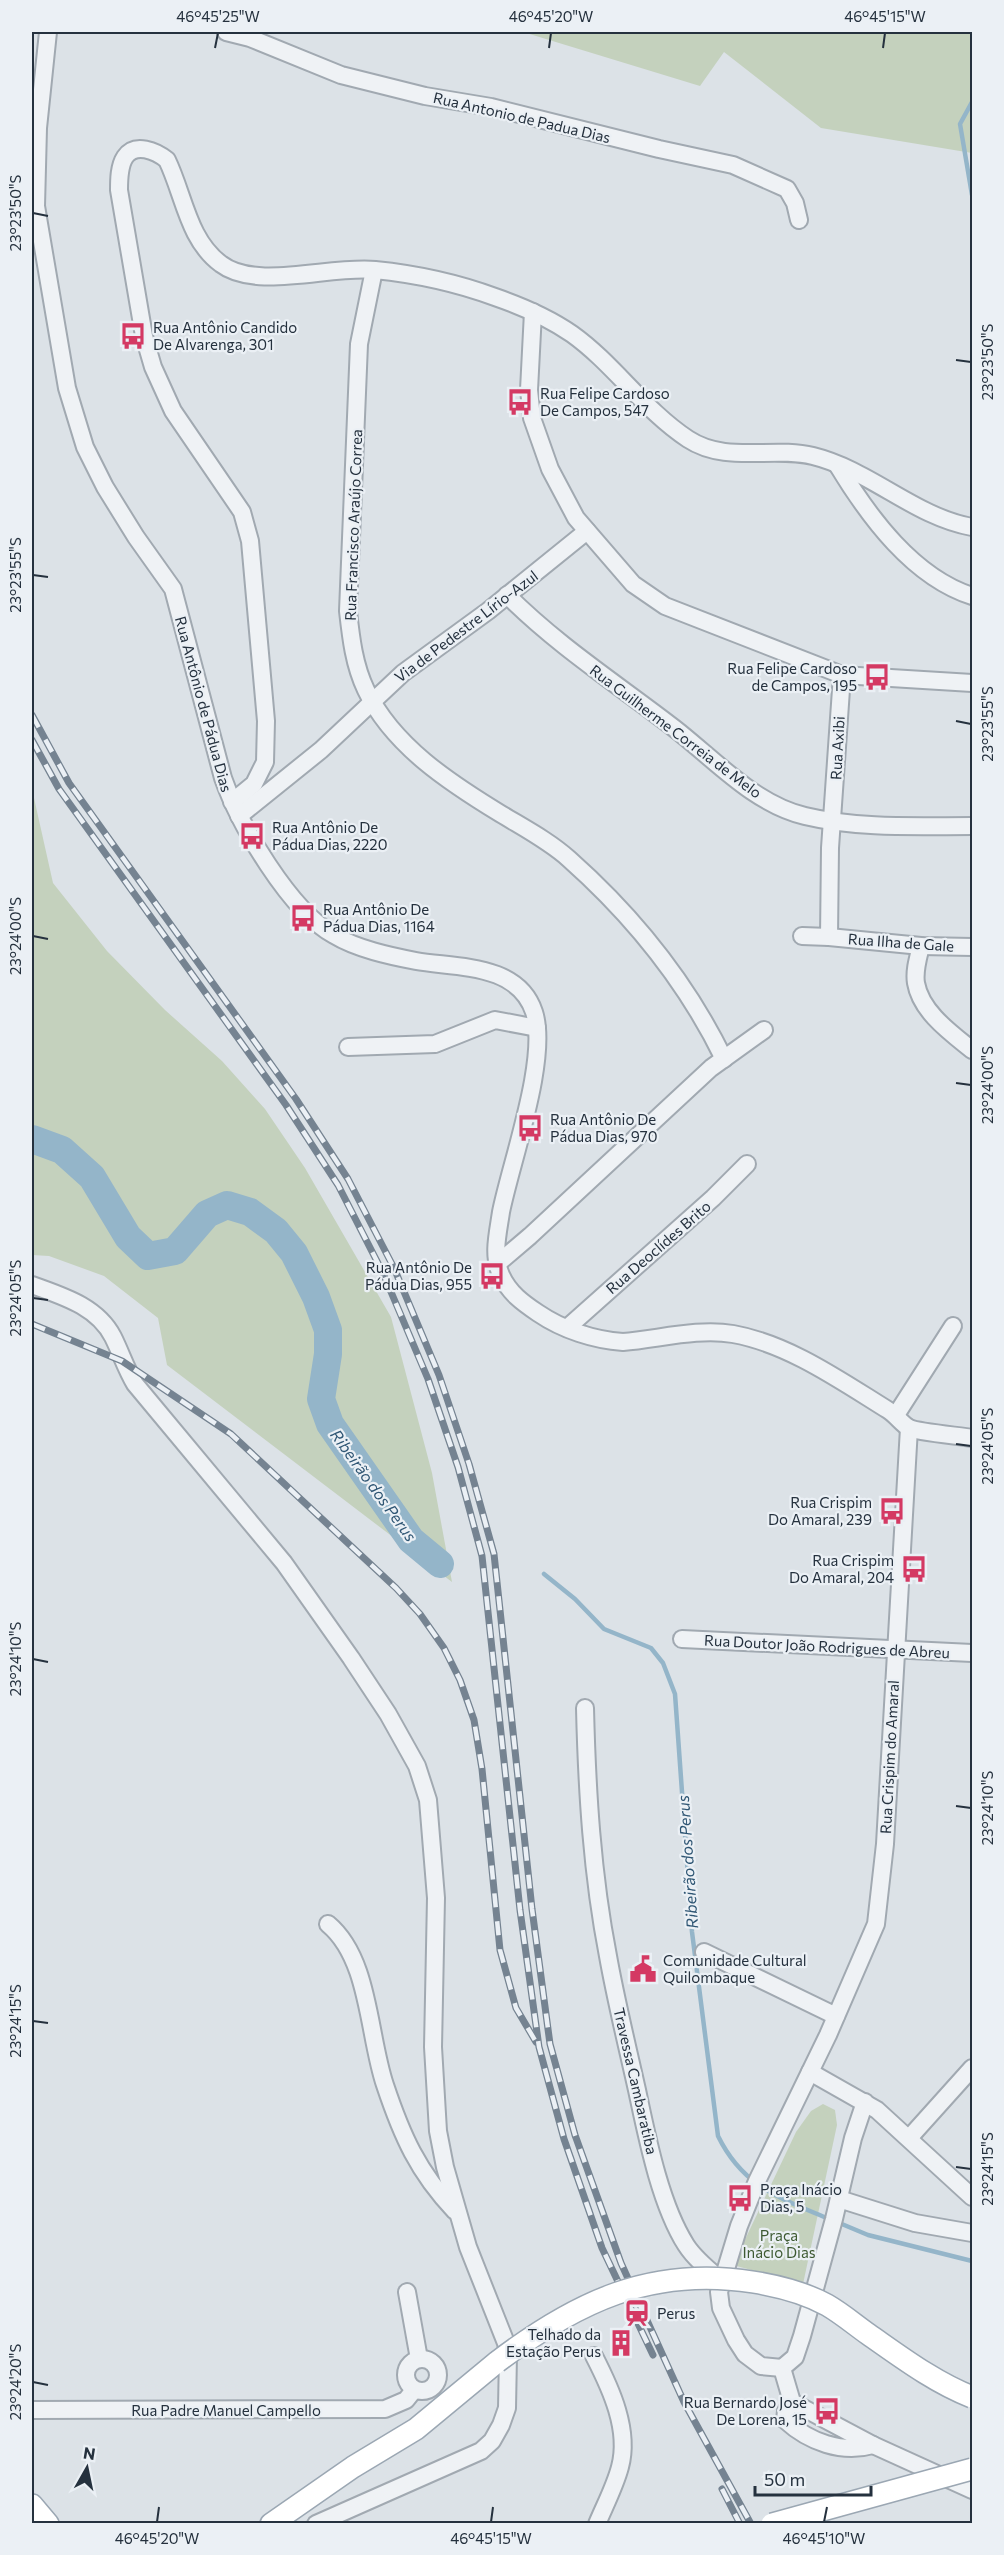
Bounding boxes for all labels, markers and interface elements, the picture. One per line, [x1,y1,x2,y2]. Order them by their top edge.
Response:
text: 46°45'25"W [176,7,260,25]
text: 46°45'20"W [509,7,593,25]
text: 46°45'15"W [844,7,926,25]
street label: Rua Antonio de Padua Dias [432,88,613,146]
text: 23°23'50"S [6,175,24,251]
place label: Rua Antônio Candido De Alvarenga, 301 [153,318,297,353]
bus stop icon: Rua Antônio Candido De Alvarenga, 301 [118,321,148,351]
text: 23°23'50"S [978,324,996,400]
place label: Rua Felipe Cardoso De Campos, 547 [540,384,670,419]
bus stop icon: Rua Felipe Cardoso De Campos, 547 [505,387,535,417]
street label: Rua Francisco Araújo Correa [341,429,365,621]
text: 23°23'55"S [6,537,24,613]
street label: Via de Pedestre Lírio-Azul [391,566,541,686]
street label: Rua Antônio de Pádua Dias [172,614,236,794]
place label: Rua Felipe Cardoso de Campos, 195 [727,659,857,694]
street label: Rua Guilherme Correia de Melo [587,661,765,802]
bus stop icon: Rua Felipe Cardoso de Campos, 195 [862,662,892,692]
text: 23°23'55"S [978,686,996,762]
street label: Rua Axibi [826,716,848,780]
place label: Rua Antônio De Pádua Dias, 2220 [272,818,387,853]
bus stop icon: Rua Antônio De Pádua Dias, 2220 [237,821,267,851]
text: 23°24'00"S [6,897,24,975]
place label: Rua Antônio De Pádua Dias, 1164 [323,900,435,935]
bus stop icon: Rua Antônio De Pádua Dias, 1164 [288,903,318,933]
street label: Rua Ilha de Gale [847,929,955,955]
text: 23°24'00"S [978,1046,996,1124]
place label: Rua Antônio De Pádua Dias, 970 [550,1110,657,1145]
bus stop icon: Rua Antônio De Pádua Dias, 970 [515,1113,545,1143]
street label: Rua Deoclídes Brito [602,1197,714,1297]
place label: Rua Antônio De Pádua Dias, 955 [365,1258,472,1293]
text: 23°24'05"S [6,1259,24,1336]
bus stop icon: Rua Antônio De Pádua Dias, 955 [477,1261,507,1291]
text: 23°24'05"S [978,1407,996,1484]
water label: Ribeirão dos Perus [327,1425,421,1545]
place label: Rua Crispim Do Amaral, 239 [768,1493,872,1528]
bus stop icon: Rua Crispim Do Amaral, 239 [877,1496,907,1526]
place label: Rua Crispim Do Amaral, 204 [789,1551,894,1586]
bus stop icon: Rua Crispim Do Amaral, 204 [899,1554,929,1584]
text: 23°24'10"S [6,1622,24,1696]
street label: Rua Doutor João Rodrigues de Abreu [704,1631,950,1661]
street label: Rua Crispim do Amaral [876,1680,902,1834]
text: 23°24'10"S [978,1771,996,1845]
water label: Ribeirão dos Perus [673,1795,701,1929]
place label: Comunidade Cultural Quilombaque [663,1951,807,1986]
public building icon: Comunidade Cultural Quilombaque [628,1954,658,1984]
text: 23°24'15"S [6,1984,24,2058]
street label: Travessa Cambaratiba [610,2006,662,2156]
text: 23°24'15"S [978,2132,996,2206]
place label: Praça Inácio Dias, 5 [760,2180,842,2215]
bus stop icon: Praça Inácio Dias, 5 [725,2183,755,2213]
park label: Praça Inácio Dias [742,2226,816,2261]
station icon: Perus [622,2298,652,2328]
place label: Perus [657,2304,695,2322]
place label: Telhado da Estação Perus [506,2325,601,2360]
building icon: Telhado da Estação Perus [606,2328,636,2358]
text: 23°24'20"S [6,2344,24,2420]
place label: Rua Bernardo José De Lorena, 15 [684,2393,807,2428]
bus stop icon: Rua Bernardo José De Lorena, 15 [812,2396,842,2426]
street label: Rua Padre Manuel Campello [131,2401,321,2419]
north arrow [57,2438,117,2498]
text: N [82,2442,97,2463]
scale bar [755,2459,870,2497]
text: 50 m [764,2468,805,2490]
text: 46°45'20"W [115,2529,199,2547]
text: 46°45'15"W [450,2529,532,2547]
text: 46°45'10"W [783,2529,865,2547]

